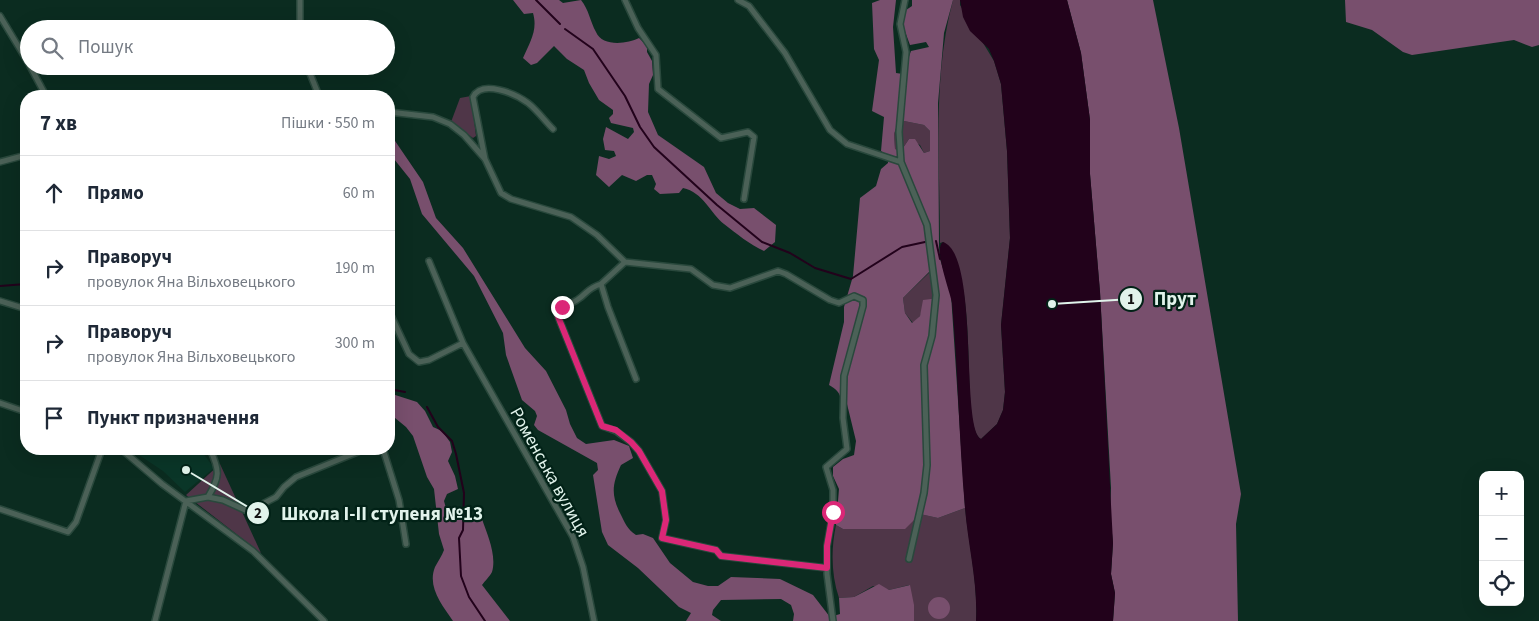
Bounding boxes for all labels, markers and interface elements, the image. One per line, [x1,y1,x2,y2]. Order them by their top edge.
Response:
search box [20,20,395,75]
icon: search [38,34,66,62]
text: Пошук [78,34,133,61]
text: 7 хв [40,108,77,138]
text: Пішки · 550 m [281,112,375,134]
icon: ahead [40,179,68,207]
text: Прямо [87,180,144,207]
text: 60 m [343,182,375,204]
text: Праворуч [87,244,172,271]
icon: right [40,254,68,282]
text: 190 m [335,257,375,279]
text: провулок Яна Вільховецького [87,271,295,293]
callout: Прут [1118,282,1206,316]
text: Прут [1154,286,1196,313]
text: 1 [1127,289,1135,310]
route end [551,296,574,319]
text: Праворуч [87,319,172,346]
icon: right [40,329,68,357]
text: 300 m [335,332,375,354]
text: провулок Яна Вільховецького [87,346,295,368]
street label: Роменська вулиця [504,403,596,542]
icon: arrive [40,404,68,432]
text: Пункт призначення [87,405,259,432]
map controls [1479,471,1524,606]
button: + [1479,471,1524,516]
callout: Школа I-II ступеня №13 [246,496,493,530]
text: Школа I-II ступеня №13 [281,501,483,528]
route start [822,501,845,524]
text: 2 [254,503,262,524]
button: − [1479,516,1524,561]
button: locate [1479,561,1524,606]

